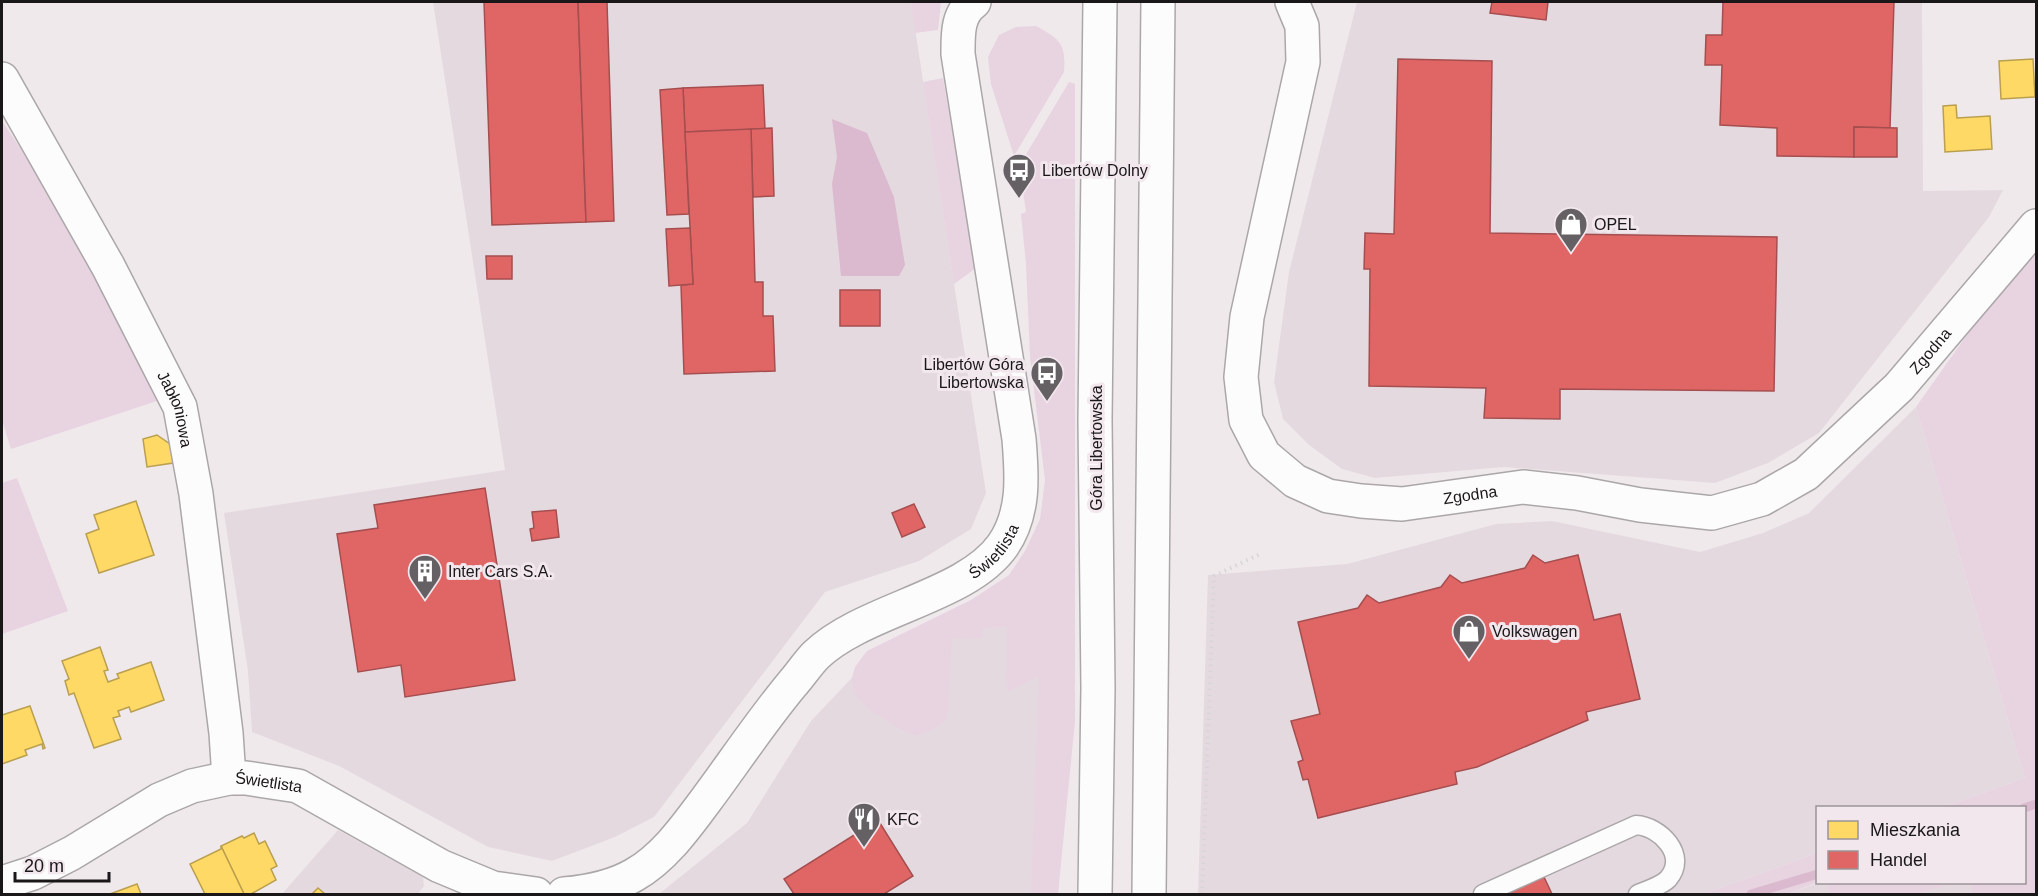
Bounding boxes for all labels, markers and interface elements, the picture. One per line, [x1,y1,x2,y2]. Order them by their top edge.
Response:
bus stop icon: Libertów Dolny [1001,152,1037,199]
place label: Libertów Dolny [1042,162,1148,179]
shop icon: OPEL [1553,206,1589,253]
place label: OPEL [1594,216,1637,233]
street label: Zgodna [1906,324,1954,377]
bus stop icon: Libertów Góra Libertowska [1029,355,1065,402]
place label: Libertów Góra Libertowska [924,356,1024,391]
street label: Jabłoniowa [155,368,196,449]
street label: Góra Libertowska [1088,385,1105,511]
street label: Zgodna [1442,482,1498,507]
street label: Świetlista [965,521,1022,582]
building icon: Inter Cars S.A. [407,553,443,600]
place label: Inter Cars S.A. [448,563,553,580]
shop icon: Volkswagen [1451,613,1487,660]
place label: Volkswagen [1492,623,1577,640]
street label: Świetlista [235,769,304,795]
restaurant icon: KFC [846,801,882,848]
legend [1816,806,2026,884]
place label: KFC [887,811,919,828]
text: Mieszkania [1870,820,1961,840]
scale bar [15,845,110,883]
text: Handel [1870,850,1927,870]
text: 20 m [24,856,64,876]

